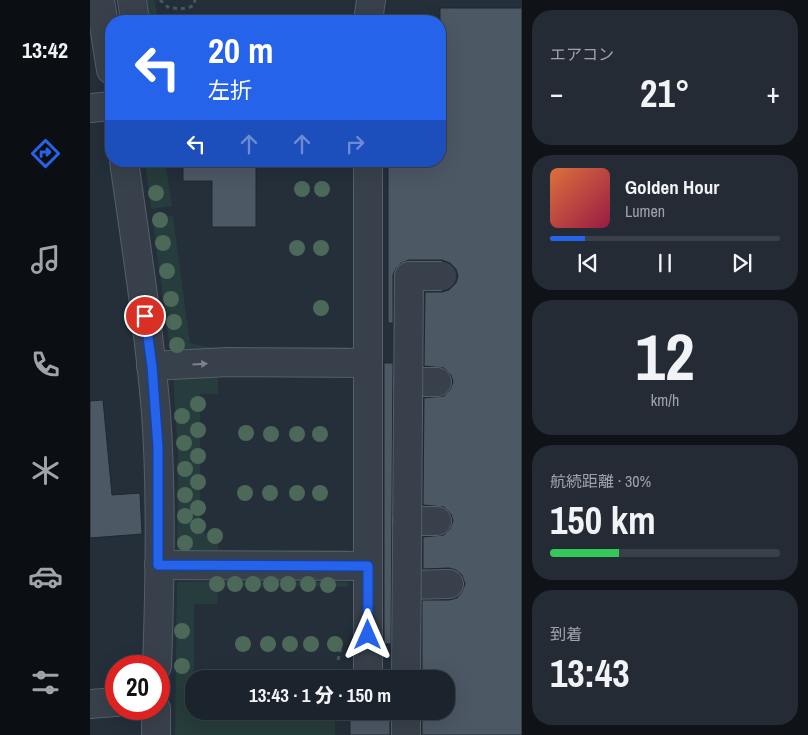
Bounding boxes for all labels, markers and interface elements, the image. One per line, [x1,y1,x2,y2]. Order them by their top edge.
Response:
text: 20 m [208,27,273,74]
text: 13:42 [22,35,68,65]
icon: left [125,35,190,100]
text: エアコン [550,43,614,65]
text: 21° [640,68,690,119]
text: − [550,74,563,112]
text: + [767,74,780,112]
text: 左折 [208,75,252,105]
icon: left [182,130,210,158]
icon: ahead [235,130,263,158]
icon: ahead [288,130,316,158]
icon: right [341,130,369,158]
icon: directions [28,136,63,171]
text: Golden Hour [625,174,719,200]
text: Lumen [625,200,665,222]
icon: music [28,242,63,277]
icon: previous [574,249,602,277]
icon: pause [651,249,679,277]
icon: next [728,249,756,277]
pin [124,295,166,337]
icon: arrive [131,302,159,330]
text: 12 [635,313,695,400]
icon: phone [28,347,63,382]
one-way arrow [192,359,208,367]
text: km/h [651,389,679,411]
icon: climate [28,453,63,488]
text: 航続距離 · 30% [550,470,651,492]
text: 150 km [550,495,656,546]
icon: car [28,559,63,594]
position arrow [341,608,393,660]
text: 到着 [550,623,582,645]
text: 13:43 [550,648,630,699]
speed limit sign: 20 [105,655,170,720]
icon: filters [28,665,63,700]
text: 13:43 · 1 分 · 150 m [249,682,391,708]

